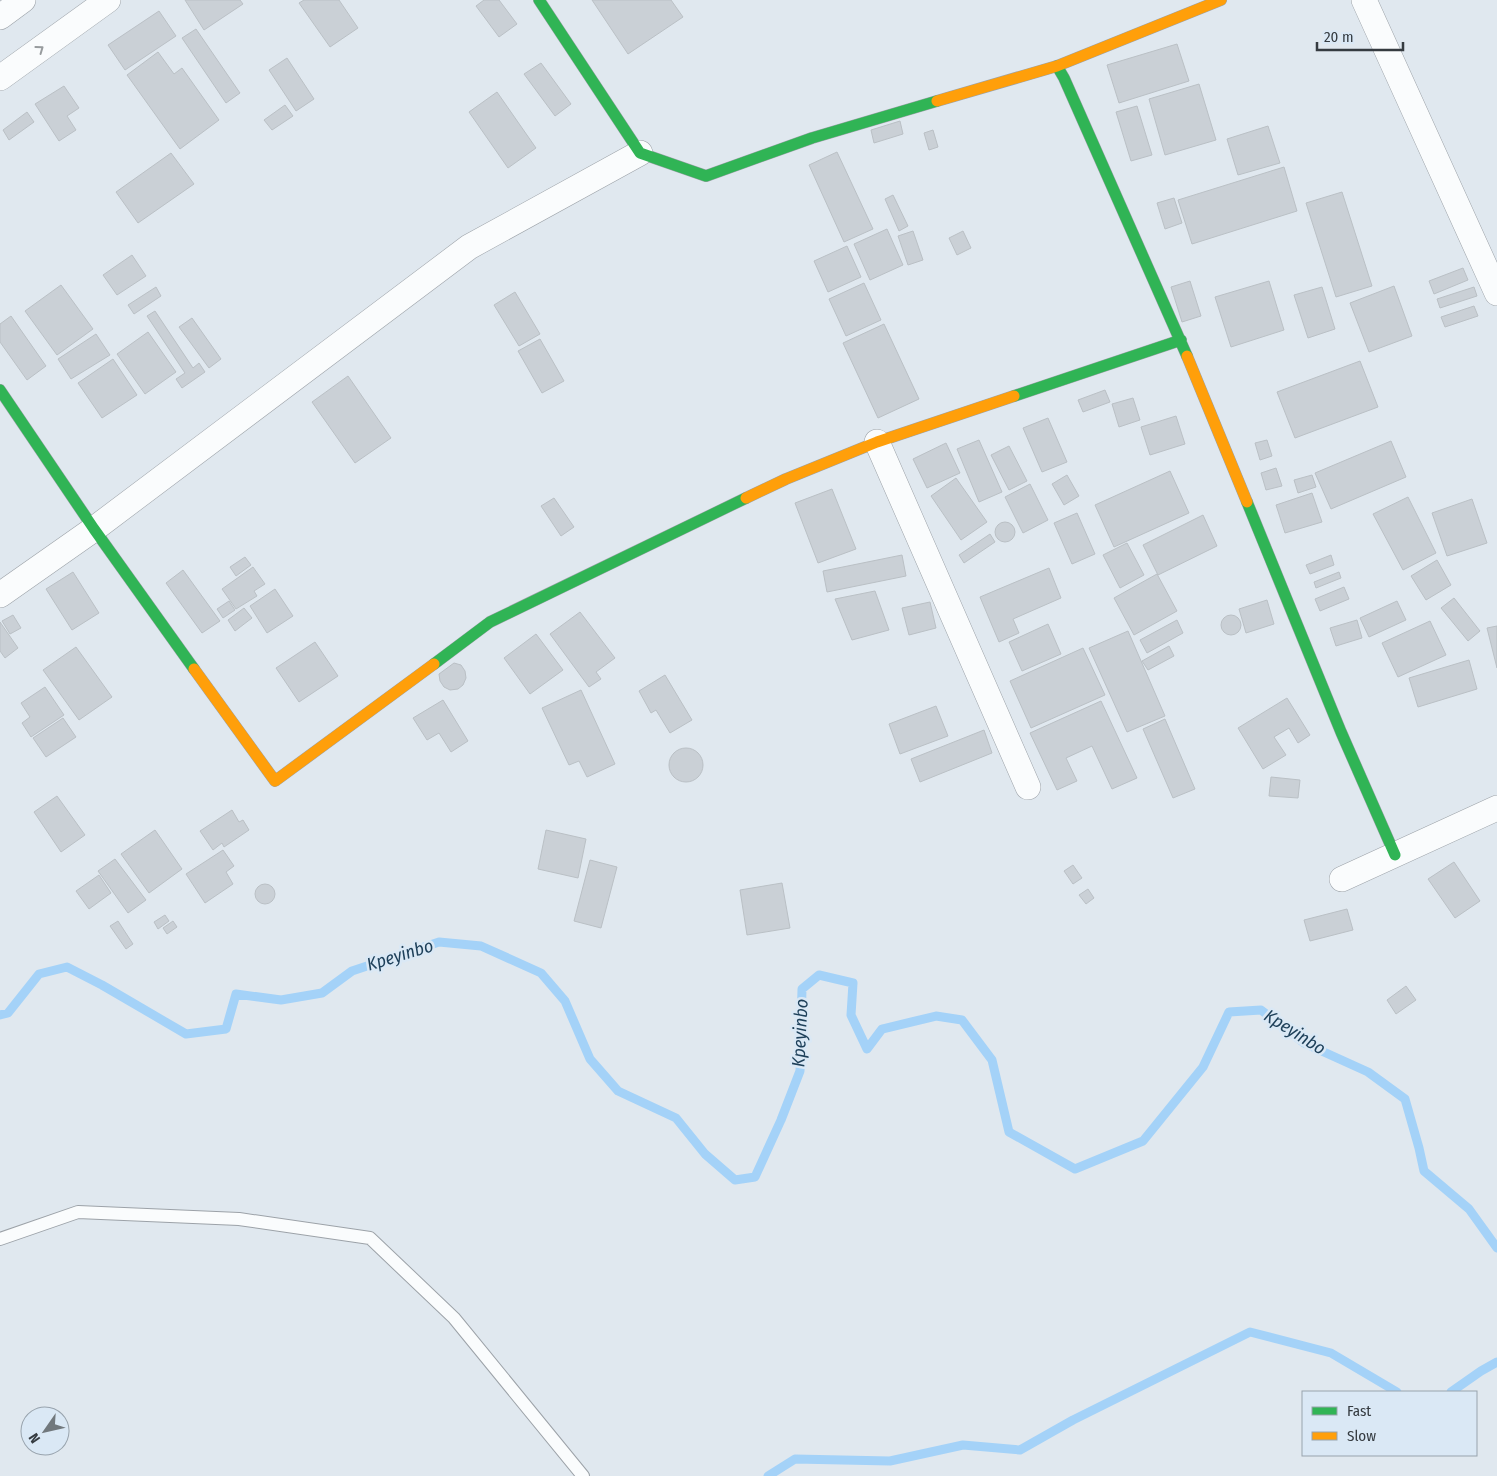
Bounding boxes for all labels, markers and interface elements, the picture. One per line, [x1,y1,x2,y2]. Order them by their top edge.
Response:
scale bar [1317,20,1403,52]
text: 20 m [1324,28,1354,46]
one-way arrow [34,46,43,55]
water label: Kpeyinbo [364,934,436,976]
water label: Kpeyinbo [787,998,813,1068]
water label: Kpeyinbo [1260,1005,1330,1059]
legend [1302,1391,1477,1456]
text: Fast [1347,1402,1371,1420]
north arrow [20,1406,70,1456]
text: Slow [1347,1427,1376,1445]
text: N [25,1430,44,1446]

